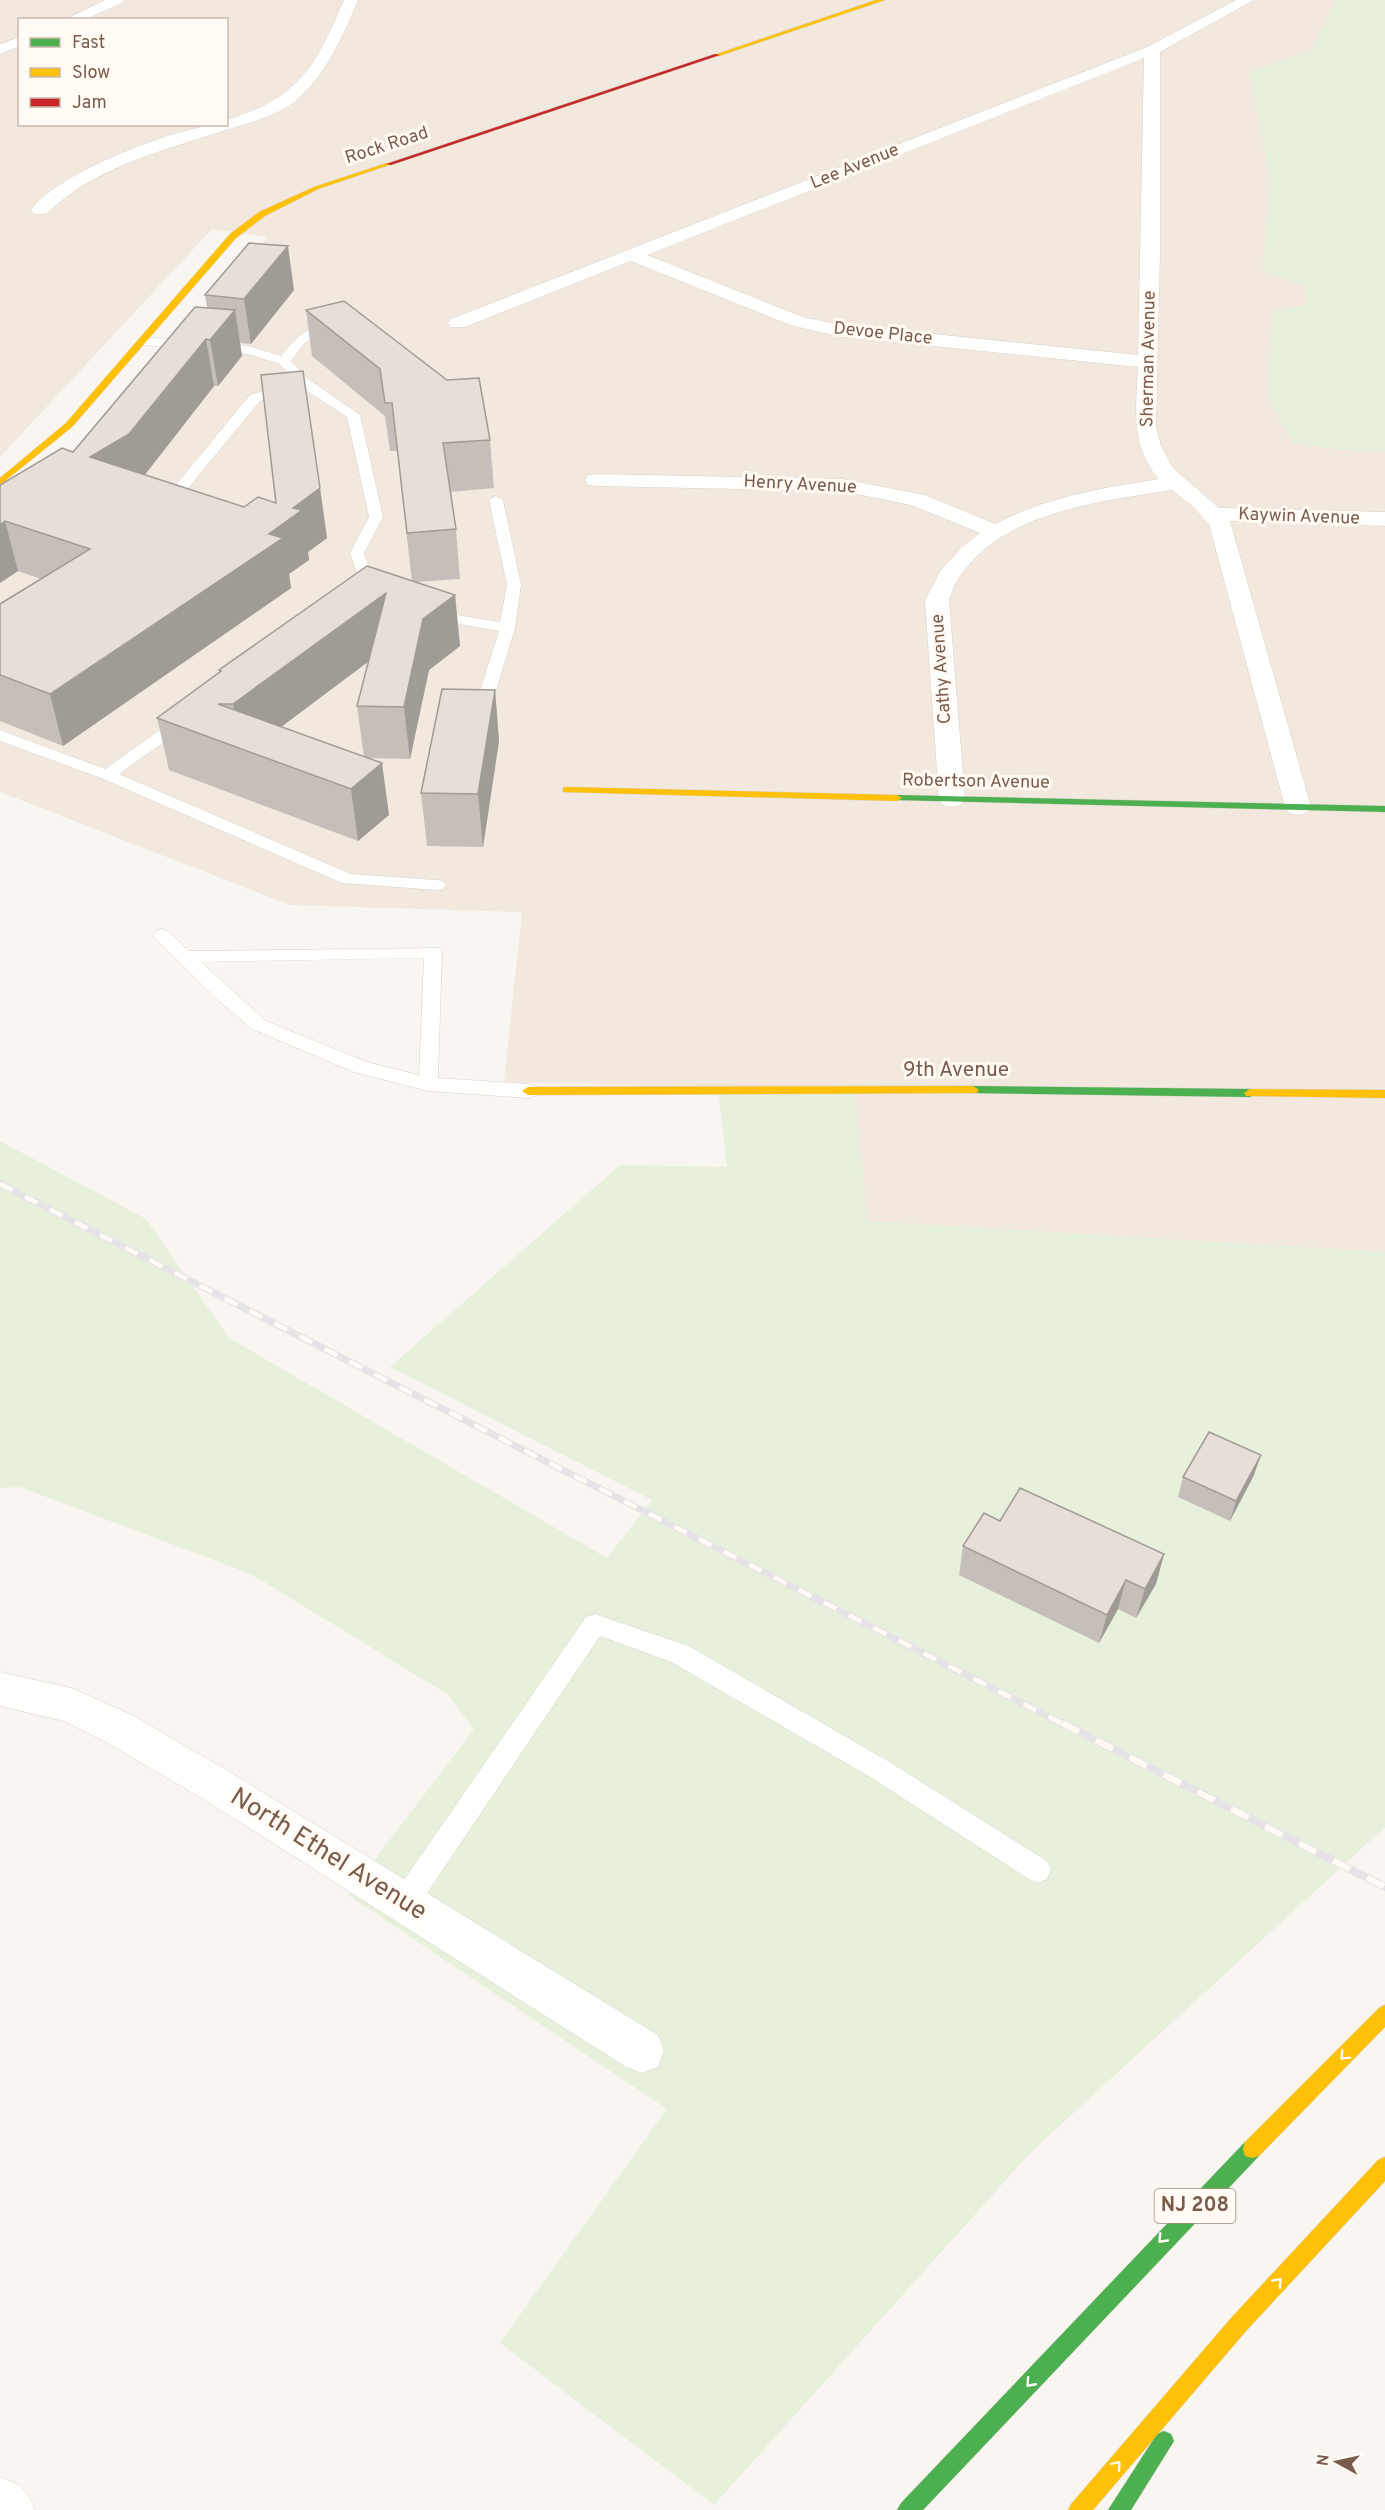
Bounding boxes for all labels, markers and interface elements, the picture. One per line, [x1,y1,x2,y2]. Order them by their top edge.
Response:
legend [18,18,228,126]
text: Fast [72,32,105,55]
text: Slow [72,62,110,85]
text: Jam [72,92,107,115]
street label: Rock Road [342,122,432,170]
street label: Lee Avenue [807,139,903,195]
street label: Sherman Avenue [1136,290,1162,428]
street label: Devoe Place [832,317,934,351]
street label: Henry Avenue [743,471,857,499]
street label: Kaywin Avenue [1238,503,1360,531]
street label: Cathy Avenue [927,613,957,725]
street label: Robertson Avenue [902,769,1050,795]
street label: 9th Avenue [903,1057,1009,1084]
street label: North Ethel Avenue [223,1781,433,1929]
one-way arrow [1340,2048,1351,2059]
road number: NJ 208 [1154,2189,1236,2223]
one-way arrow [1159,2232,1170,2243]
one-way arrow [1271,2278,1282,2289]
one-way arrow [1026,2376,1037,2386]
north arrow [1307,2432,1367,2492]
text: N [1313,2453,1335,2467]
one-way arrow [1110,2461,1121,2472]

